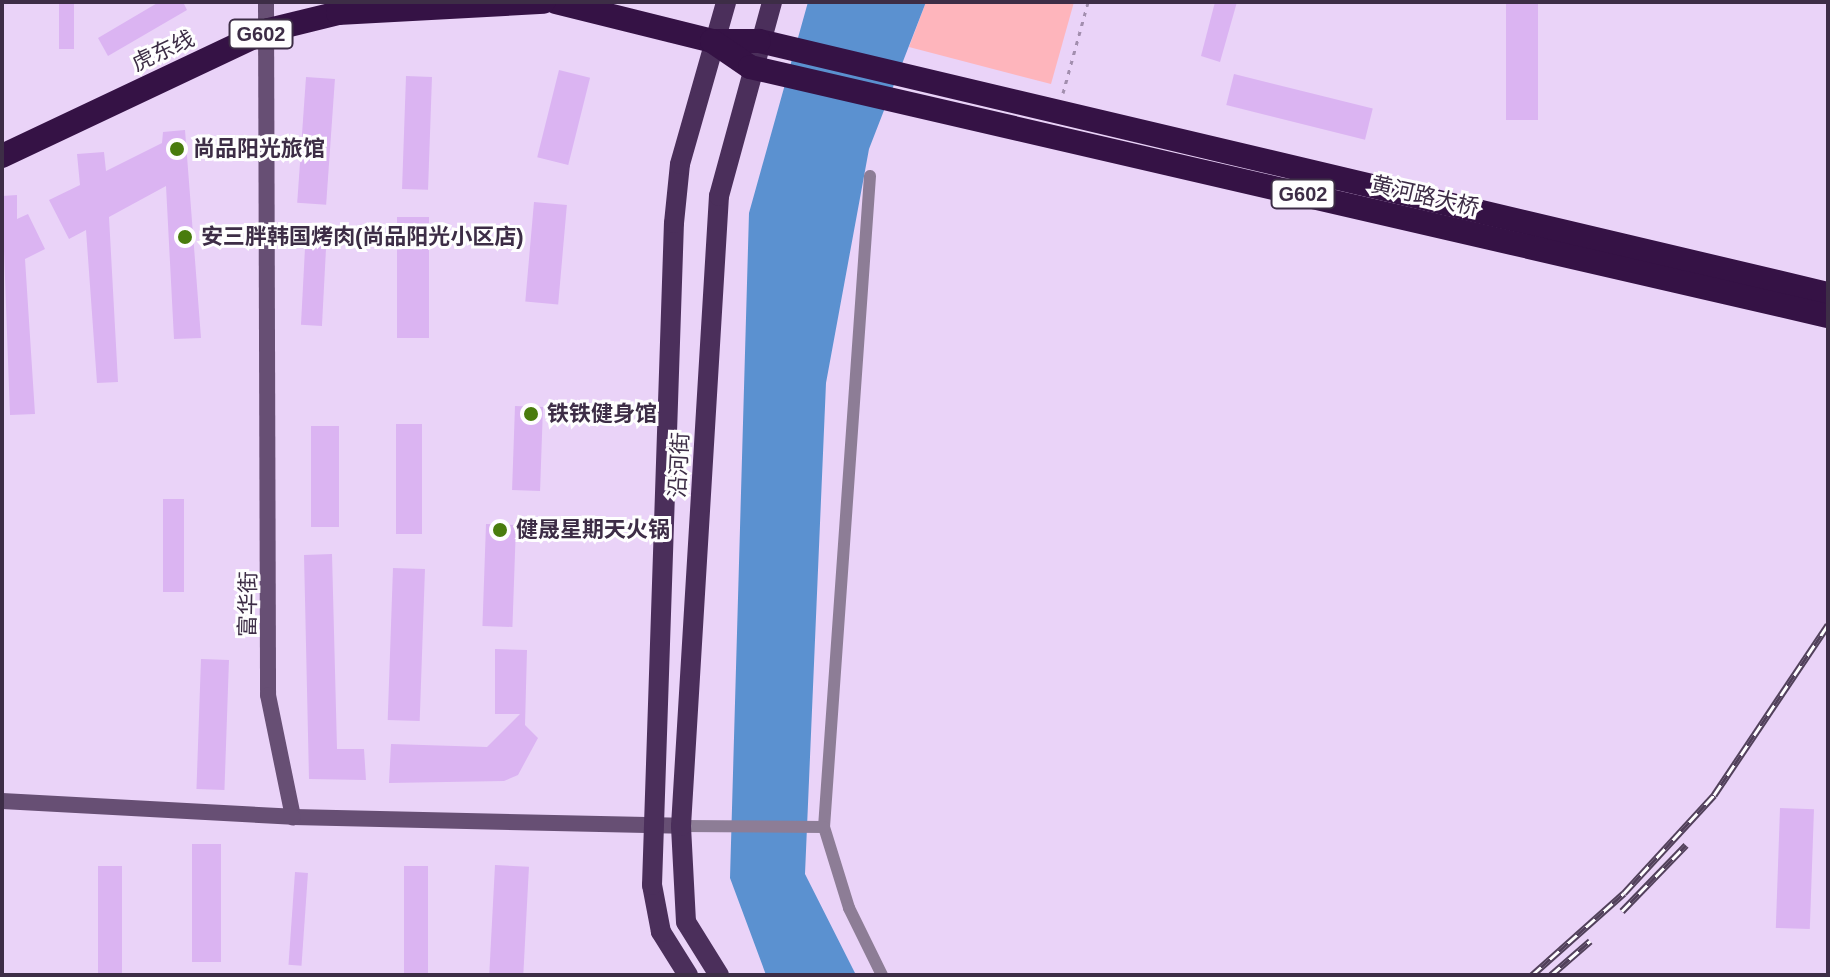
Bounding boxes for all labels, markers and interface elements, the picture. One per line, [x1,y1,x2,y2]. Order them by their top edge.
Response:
road number: G602 [227,18,295,50]
street label: 虎东线 [128,25,198,77]
place label: 尚品阳光旅馆 [193,136,325,162]
marker: 尚品阳光旅馆 [168,140,186,158]
street label: 黄河路大桥 [1368,171,1482,221]
road number: G602 [1269,178,1337,210]
place label: 安三胖韩国烤肉(尚品阳光小区店) [201,224,524,250]
marker: 安三胖韩国烤肉(尚品阳光小区店) [176,228,194,246]
place label: 铁铁健身馆 [547,401,657,427]
marker: 铁铁健身馆 [522,405,540,423]
street label: 沿河街 [664,431,694,499]
place label: 健晟星期天火锅 [516,517,670,543]
marker: 健晟星期天火锅 [491,521,509,539]
street label: 富华街 [234,571,262,637]

